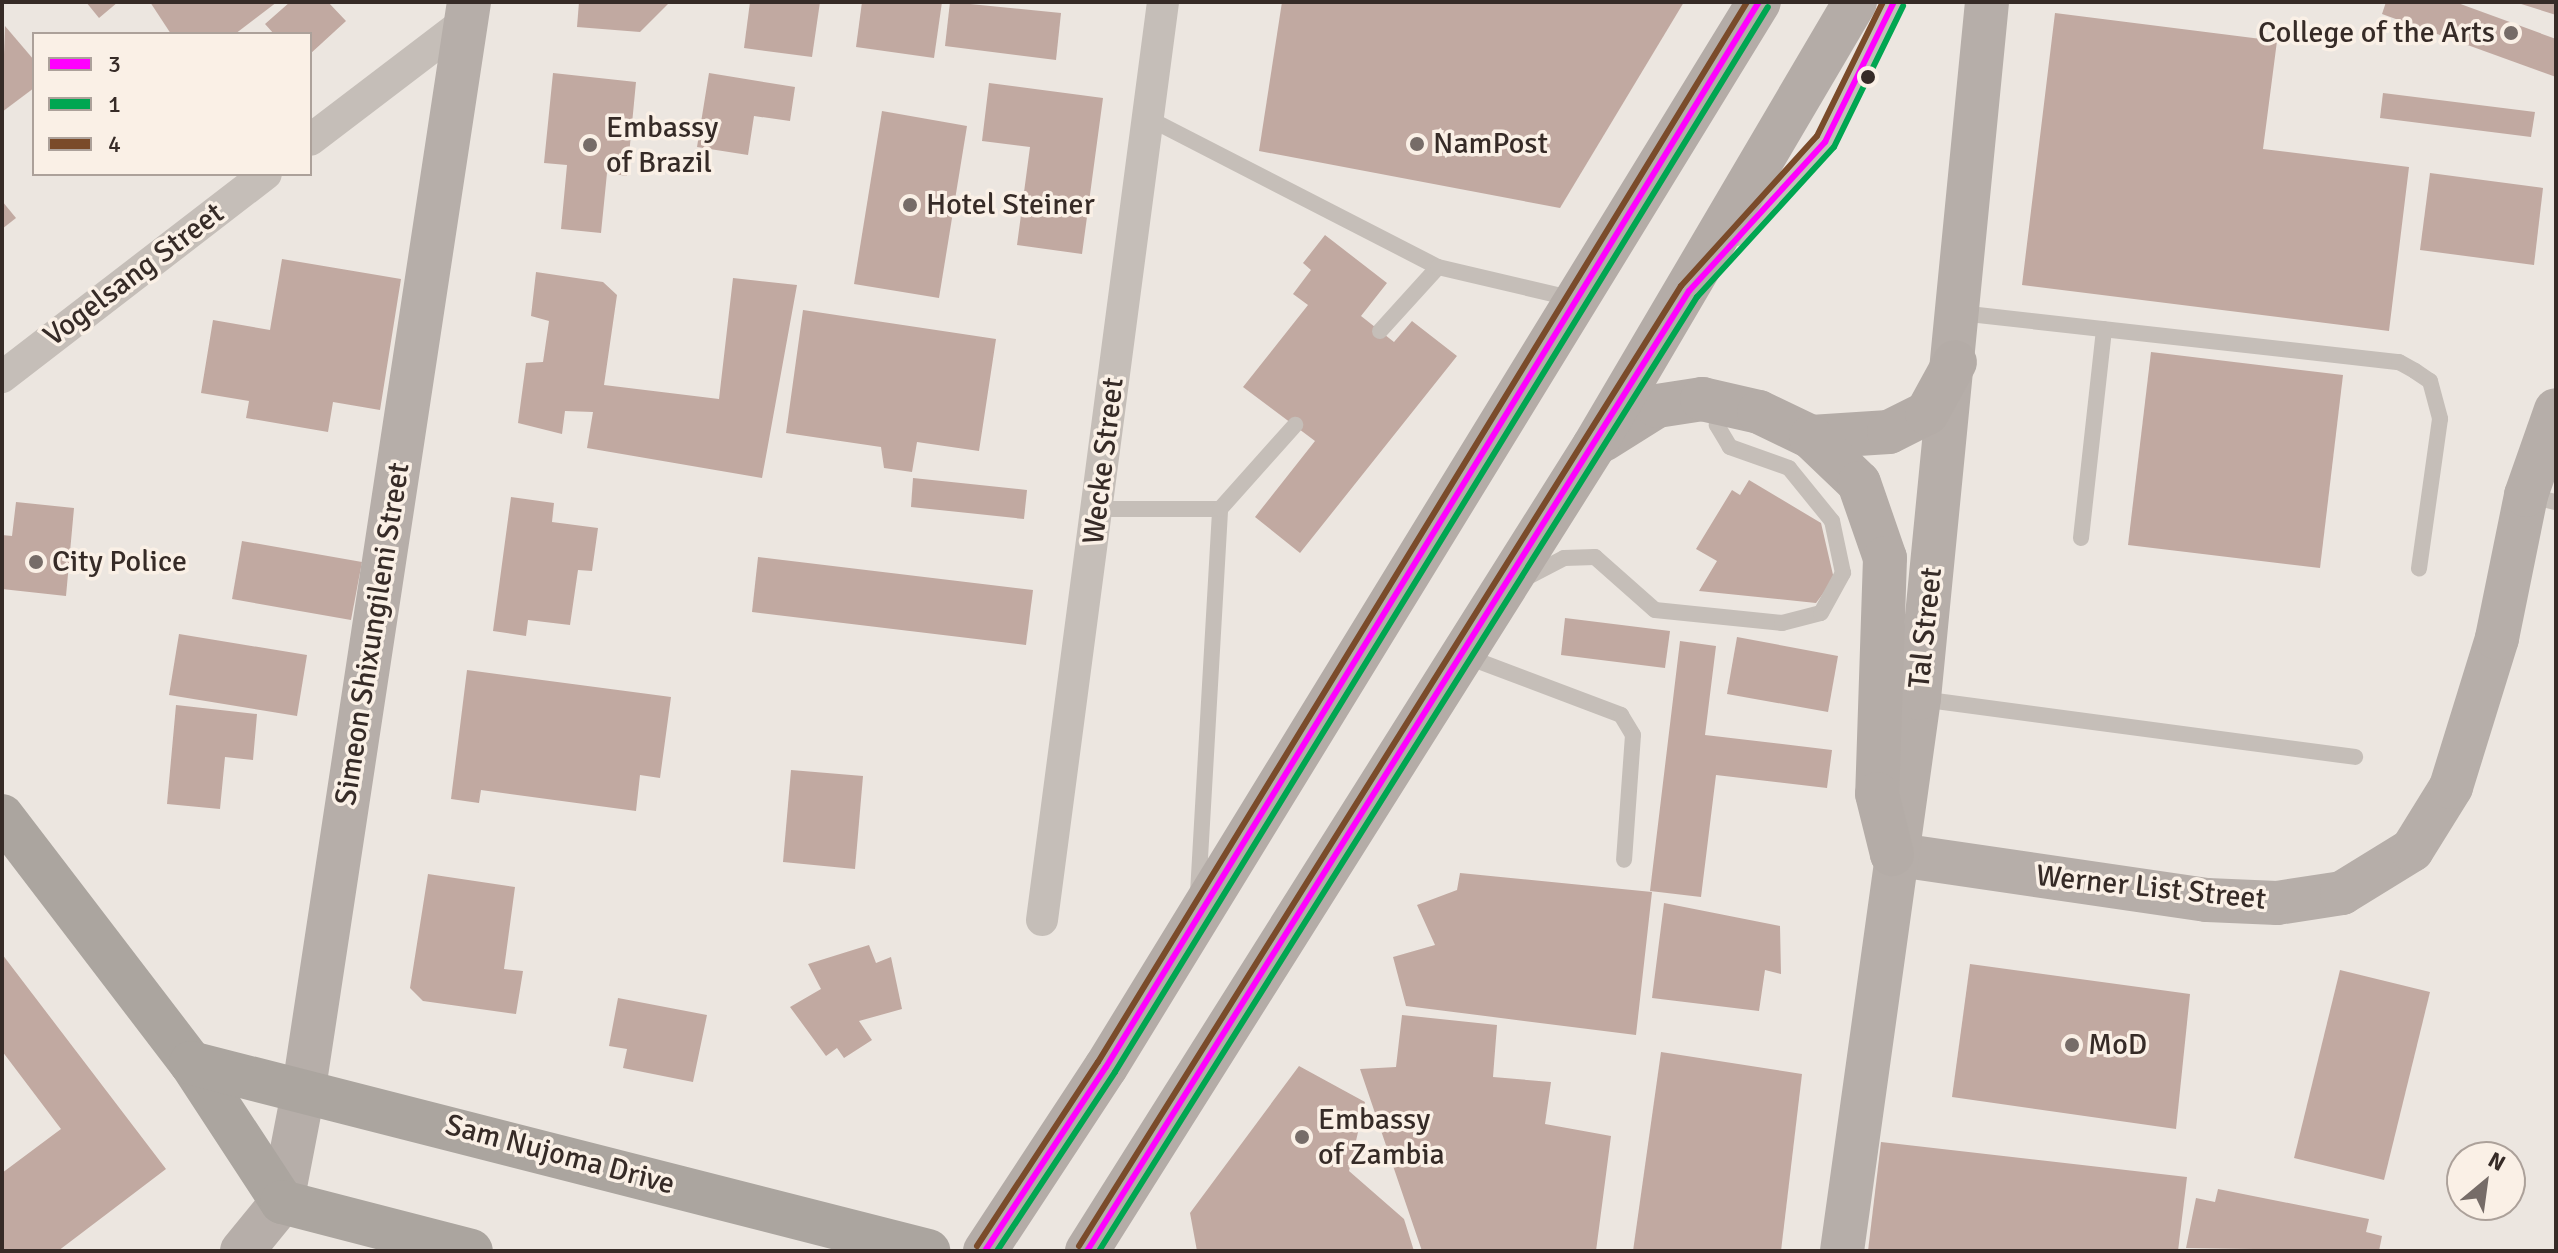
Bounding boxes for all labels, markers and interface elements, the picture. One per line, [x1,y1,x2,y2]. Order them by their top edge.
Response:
place label: College of the Arts [2258,15,2495,51]
marker: College of the Arts [2502,24,2520,42]
legend [32,32,312,176]
text: 3 [108,49,121,79]
unlabelled marker [1860,69,1876,85]
text: 1 [108,89,121,119]
place label: Embassy of Brazil [606,110,718,180]
place label: NamPost [1433,126,1548,162]
text: 4 [108,129,121,159]
marker: NamPost [1408,135,1426,153]
marker: Embassy of Brazil [581,136,599,154]
place label: Hotel Steiner [926,187,1095,223]
street label: Vogelsang Street [37,196,231,354]
marker: Hotel Steiner [901,196,919,214]
street label: Wecke Street [1076,376,1132,546]
street label: Simeon Shixungileni Street [328,460,418,808]
place label: City Police [52,544,187,580]
marker: City Police [27,553,45,571]
street label: Tal Street [1902,566,1950,690]
street label: Werner List Street [2034,858,2268,918]
place label: MoD [2088,1027,2147,1063]
marker: MoD [2063,1036,2081,1054]
place label: Embassy of Zambia [1318,1102,1445,1172]
street label: Sam Nujoma Drive [441,1107,679,1203]
marker: Embassy of Zambia [1293,1128,1311,1146]
north arrow [2446,1141,2526,1221]
text: N [2484,1146,2510,1177]

